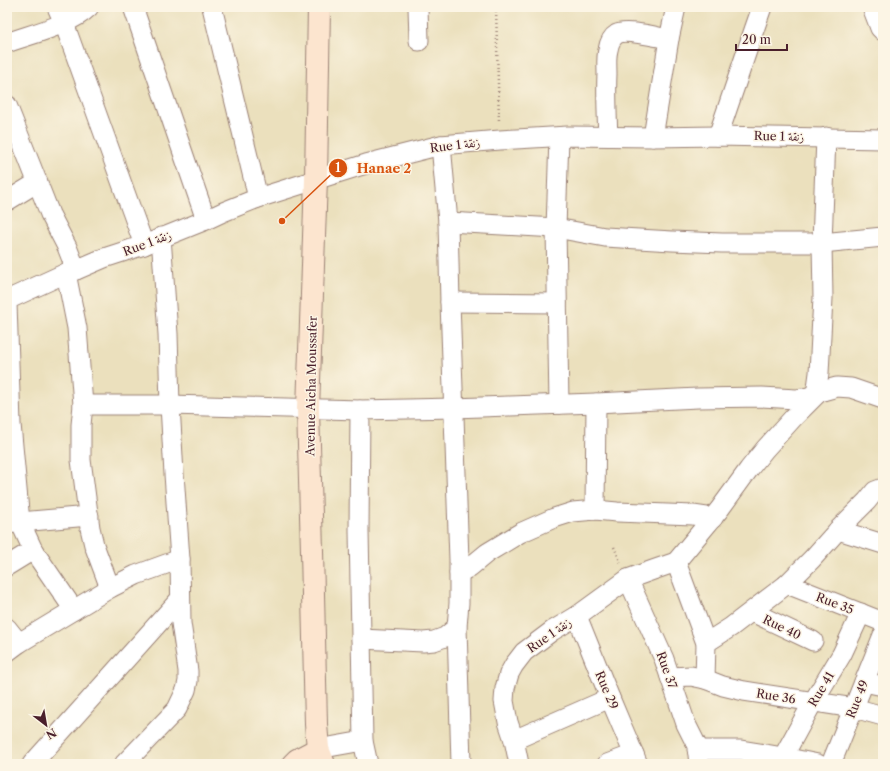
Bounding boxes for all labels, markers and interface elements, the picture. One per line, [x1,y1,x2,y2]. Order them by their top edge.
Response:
scale bar [736,26,787,52]
text: 20 m [742,32,771,47]
street label: Rue 1 زنقة [754,128,805,144]
street label: Rue 1 زنقة [429,134,481,156]
callout: Hanae 2 [328,156,419,181]
text: 1 [335,160,341,175]
text: Hanae 2 [357,160,412,176]
street label: Rue 1 زنقة [121,227,173,259]
street label: Avenue Aicha Moussafer [302,316,320,457]
street label: Rue 35 [814,589,856,617]
street label: Rue 40 [760,611,804,643]
street label: Rue 1 زنقة [524,614,574,656]
street label: Rue 37 [653,649,681,691]
street label: Rue 29 [592,669,622,711]
street label: Rue 41 [805,669,837,709]
street label: Rue 49 [843,678,871,720]
street label: Rue 36 [755,685,797,707]
north arrow [26,705,66,745]
text: N [43,725,59,742]

